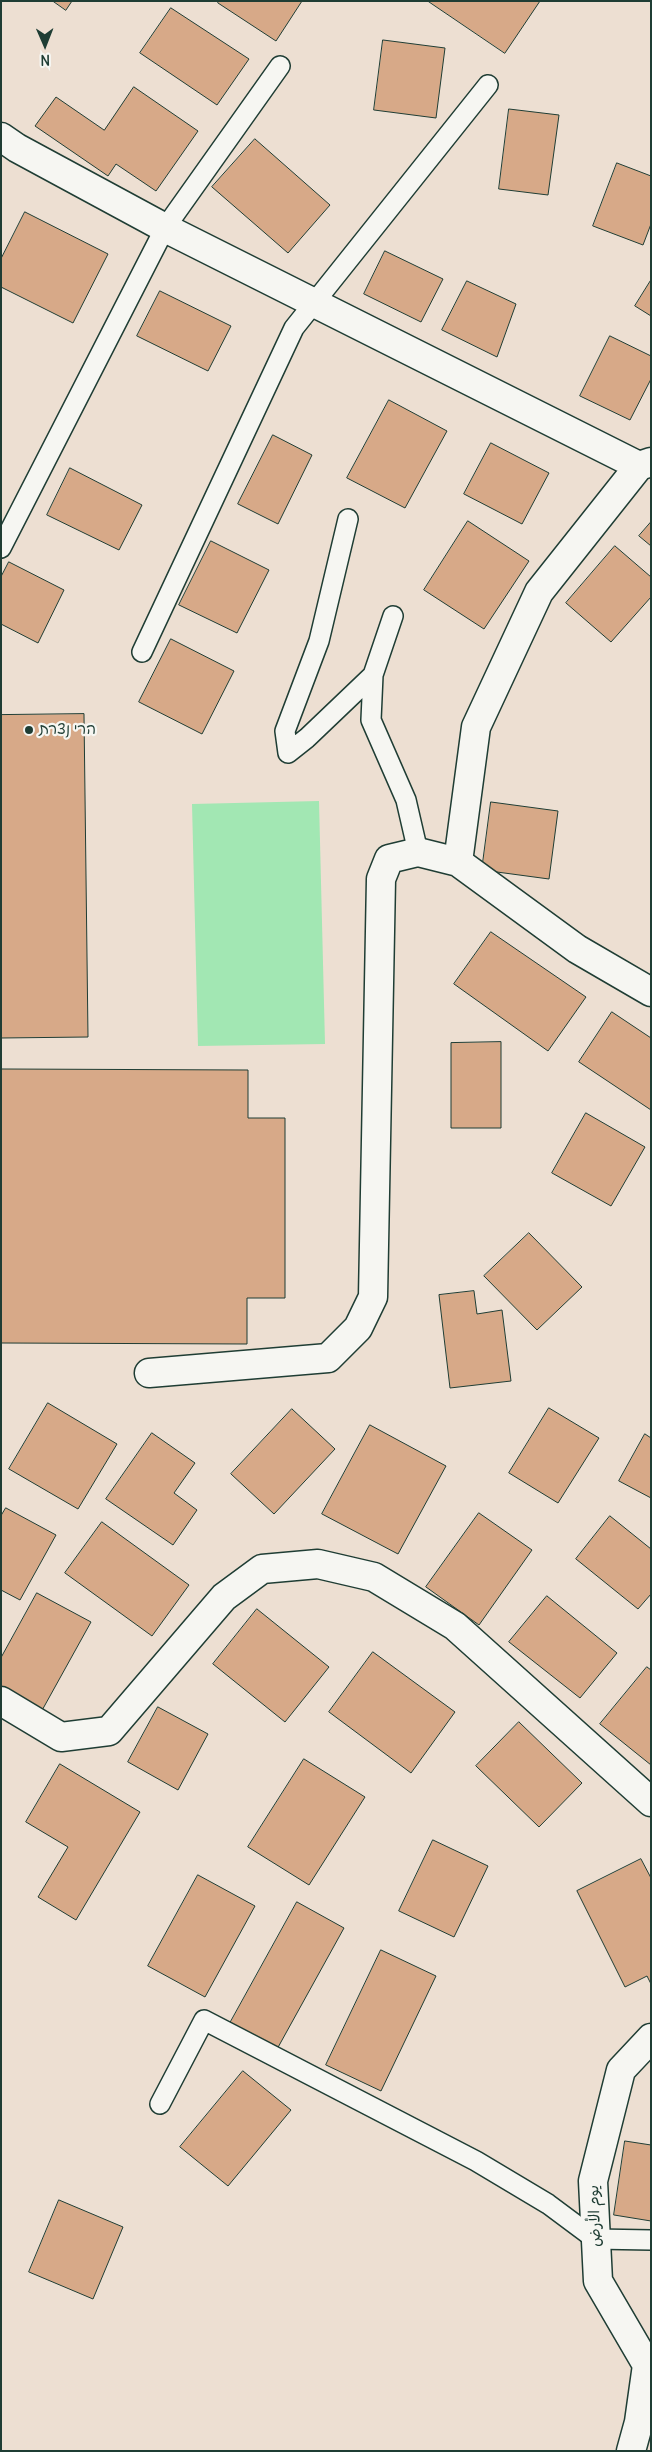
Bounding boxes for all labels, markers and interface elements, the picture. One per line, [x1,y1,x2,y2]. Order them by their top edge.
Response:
north arrow [20,20,70,70]
text: N [40,51,50,69]
place label: הרי נצרת [39,721,96,739]
marker: הרי נצרת [23,724,35,736]
street label: يوم الأرض [585,2185,605,2247]

